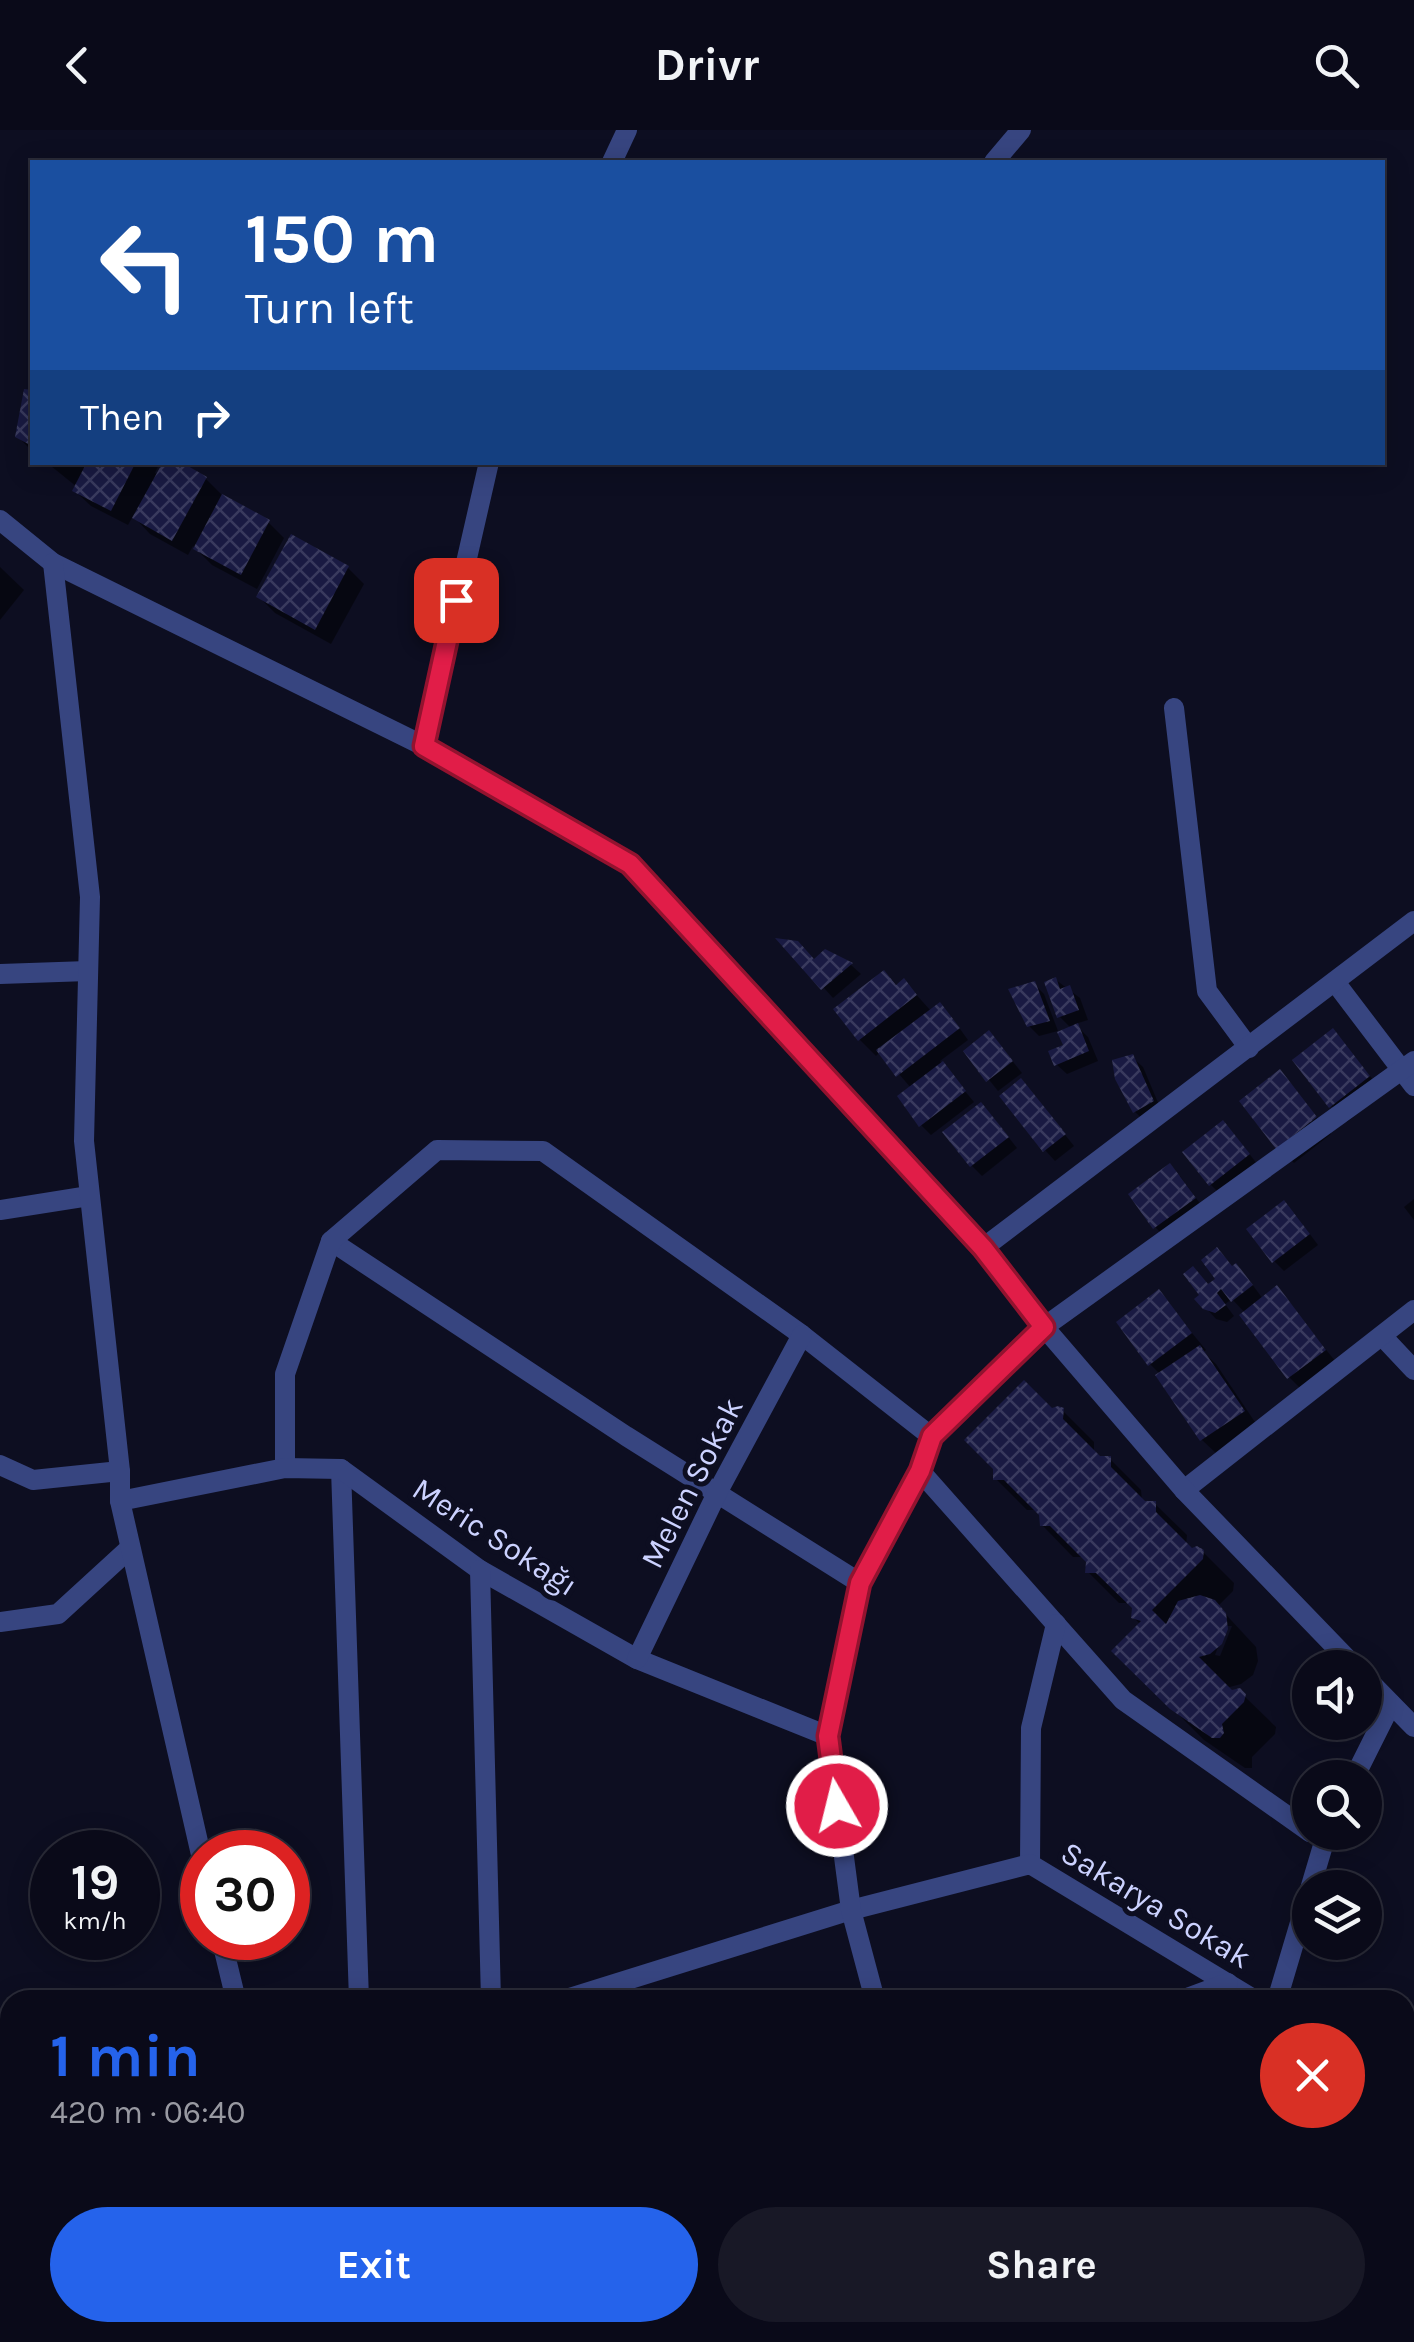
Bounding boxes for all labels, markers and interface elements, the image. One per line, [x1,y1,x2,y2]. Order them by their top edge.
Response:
icon: back [50,38,105,93]
icon: search [1309,38,1364,93]
text: Drivr [655,39,759,91]
text: 150 m [245,198,439,280]
icon: left [80,200,210,330]
text: Turn left [245,282,414,334]
icon: right [184,390,239,445]
text: Then [80,395,164,440]
pin [414,558,499,643]
icon: arrive [429,573,484,628]
street label: Melen Sokak [633,1392,751,1574]
street label: Meric Sokağı [406,1470,584,1604]
map controls [1292,1650,1382,1960]
button: sound [1292,1650,1382,1740]
position arrow [785,1754,889,1858]
button: search [1292,1760,1382,1850]
speed limit sign: 30 [180,1830,310,1960]
street label: Sakarya Sokak [1054,1834,1258,1976]
text: 19 [71,1853,119,1912]
button: layers [1292,1870,1382,1960]
text: km/h [63,1906,127,1935]
text: 1 min [50,2021,201,2091]
button: close [1260,2023,1365,2128]
text: 420 m · 06:40 [50,2094,245,2131]
button: Exit [50,2207,698,2322]
button: Share [718,2207,1365,2322]

